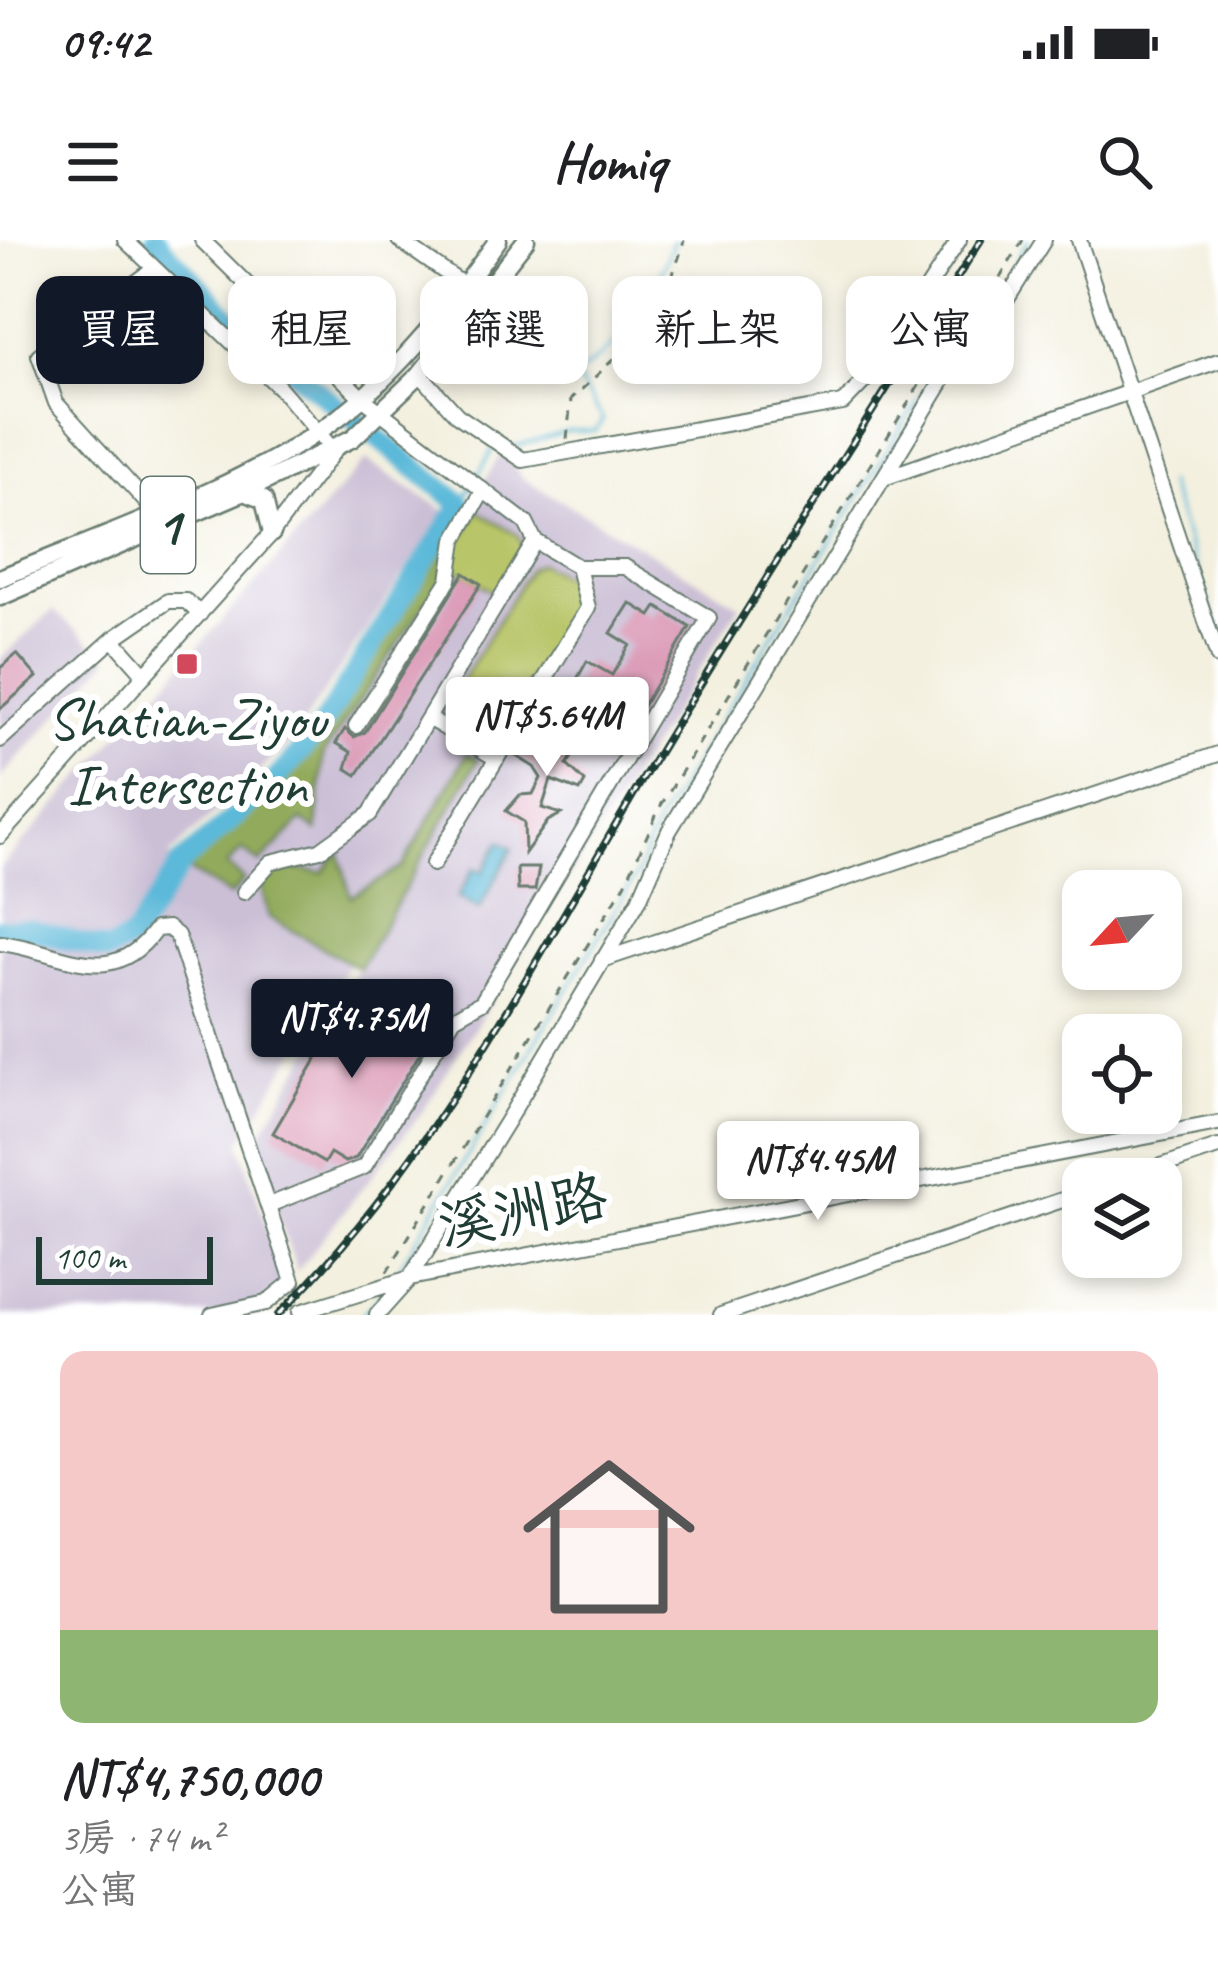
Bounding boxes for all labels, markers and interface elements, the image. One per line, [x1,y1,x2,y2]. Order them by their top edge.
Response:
text: 09:42 [60,14,149,71]
text: Homiq [553,128,665,196]
icon: menu [60,129,126,195]
icon: search [1092,129,1158,195]
chip: 買屋 [36,276,204,384]
chip: 租屋 [228,276,396,384]
chip: 篩選 [420,276,588,384]
chip: 新上架 [612,276,822,384]
chip: 公寓 [846,276,1014,384]
road number: 1 [141,477,195,573]
marker: Shatian-Ziyou Intersection [174,651,200,677]
pin: NT$5.64M [423,677,671,779]
place label: Shatian-Ziyou Intersection [48,683,329,821]
text: NT$5.64M [473,691,621,740]
north arrow [1062,870,1182,990]
map controls [1062,870,1182,1278]
pin: NT$4.75M [228,979,476,1081]
text: NT$4.75M [278,993,426,1042]
button: locate [1062,1014,1182,1134]
pin: NT$4.45M [694,1121,942,1223]
text: NT$4.45M [744,1135,892,1184]
button: layers [1062,1158,1182,1278]
street label: 溪洲路 [431,1159,613,1263]
scale bar [36,1231,213,1284]
text: 100 m [54,1237,125,1279]
icon: home [501,1429,717,1645]
text: NT$4,750,000 [60,1747,318,1811]
text: 3房 · 74 m² [60,1814,222,1863]
text: 公寓 [60,1866,138,1915]

